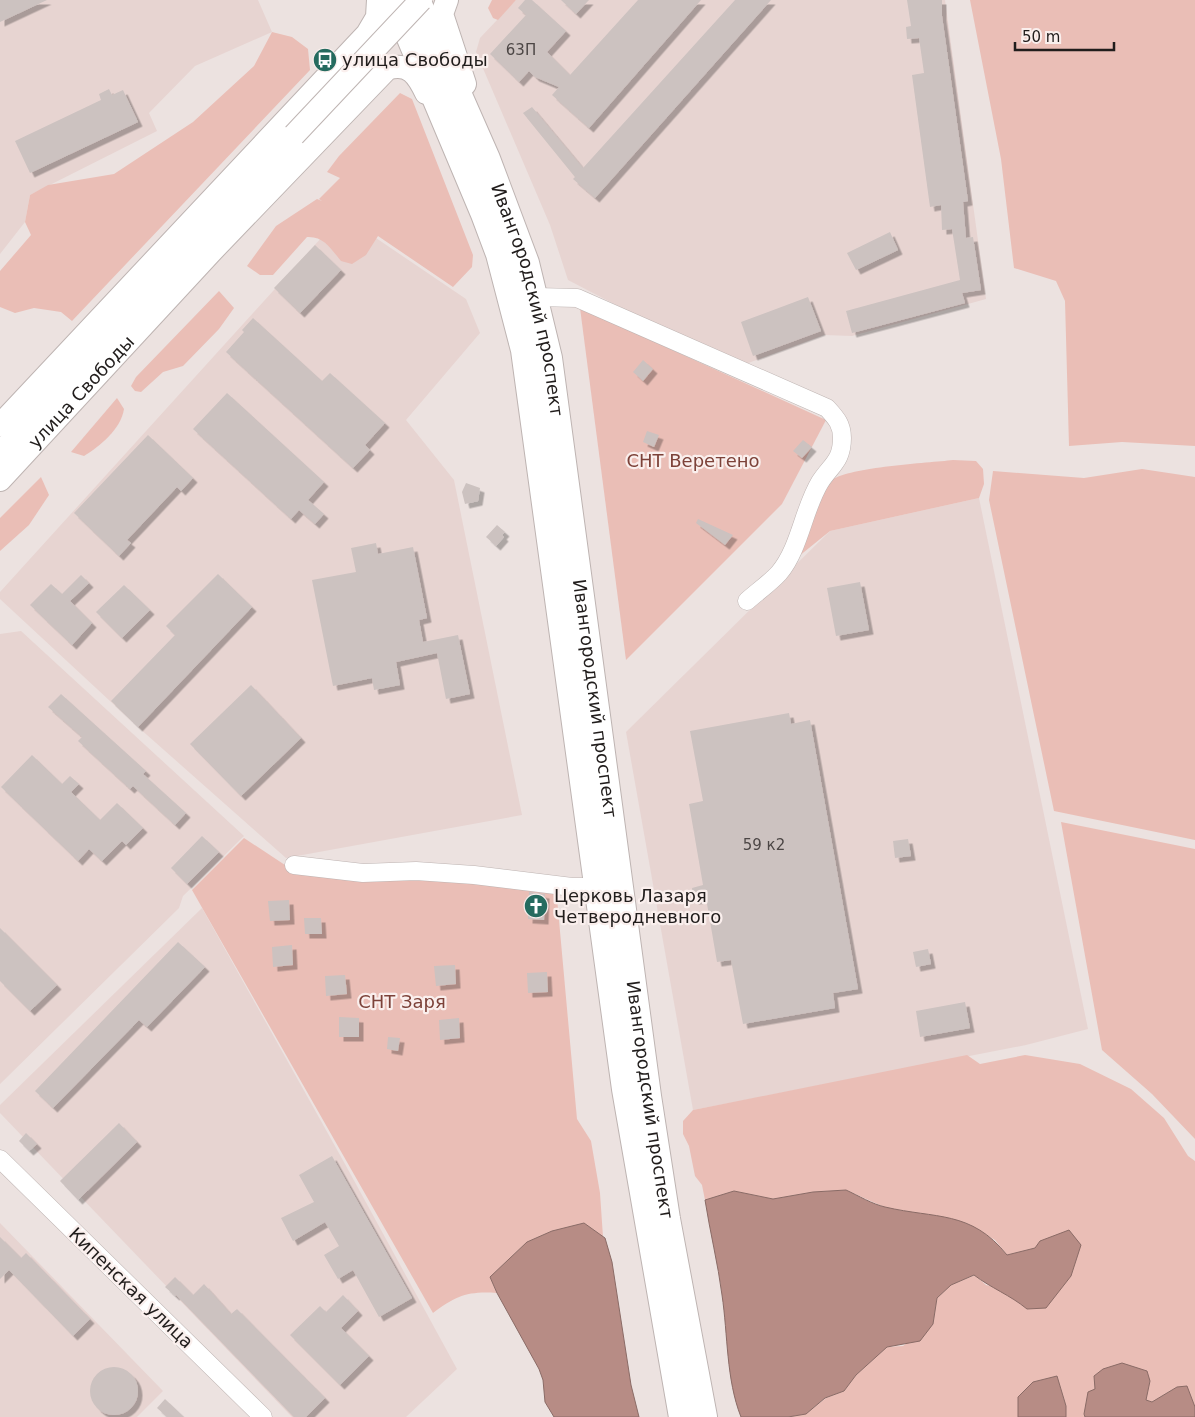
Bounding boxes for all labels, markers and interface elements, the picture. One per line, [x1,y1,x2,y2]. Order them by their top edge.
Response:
scale bar [1015,20,1114,52]
text: 50 m [1022,28,1060,46]
house number: 63П [506,41,536,59]
bus stop icon: улица Свободы [312,47,338,73]
place label: улица Свободы [342,49,488,70]
street label: Ивангородский проспект [487,180,568,418]
street label: улица Свободы [24,331,138,452]
park label: СНТ Веретено [626,450,760,471]
street label: Ивангородский проспект [569,578,622,819]
house number: 59 к2 [743,836,785,854]
place label: Церковь Лазаря Четверодневного [554,885,721,927]
church icon: Церковь Лазаря Четверодневного [523,893,549,919]
street label: Ивангородский проспект [623,979,678,1220]
park label: СНТ Заря [358,991,446,1012]
street label: Кипенская улица [65,1223,198,1352]

